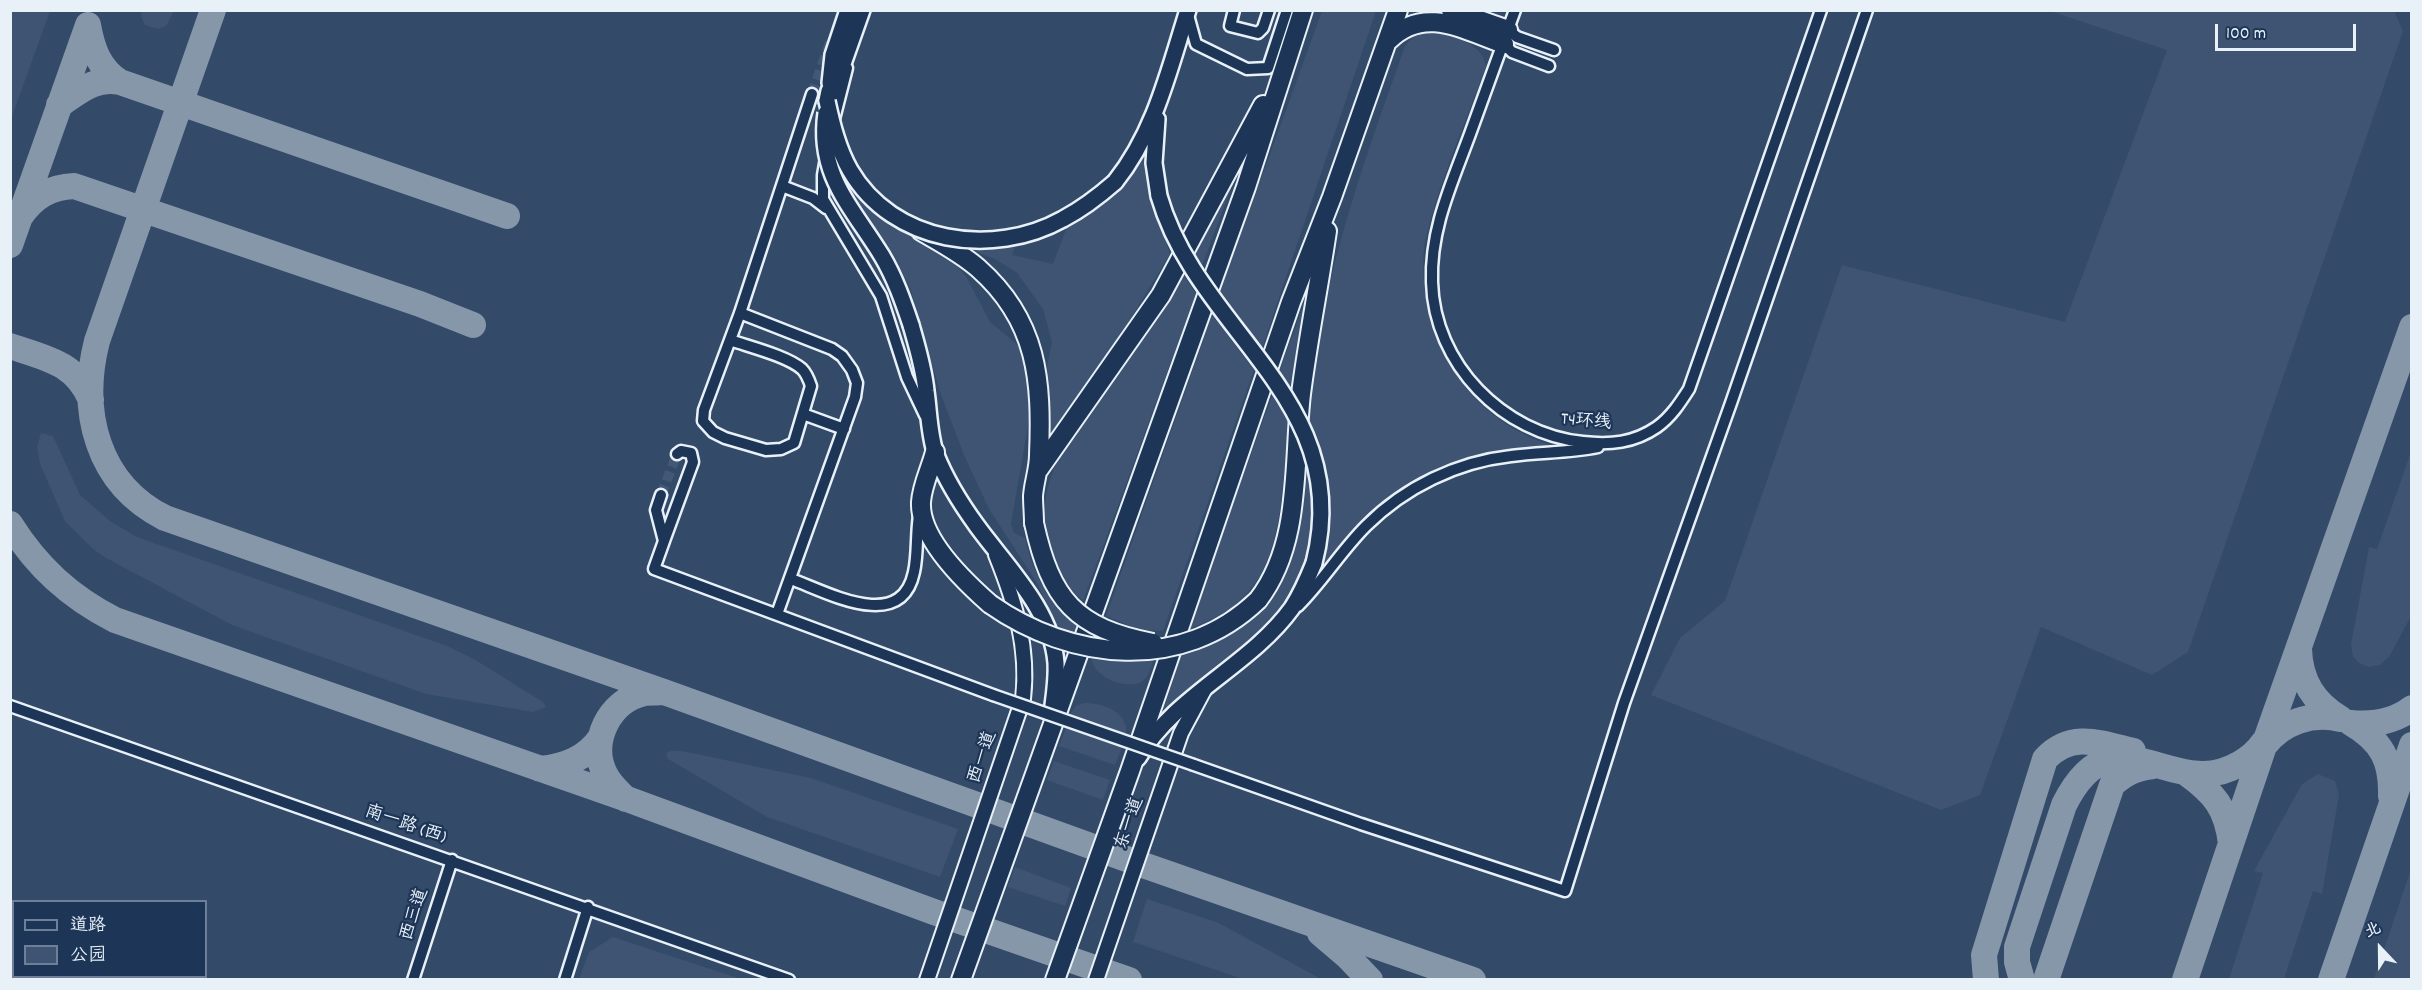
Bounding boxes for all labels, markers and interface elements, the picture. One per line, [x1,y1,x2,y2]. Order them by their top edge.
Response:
scale bar [2218,12,2359,50]
text: 100 m [2226,22,2266,47]
street label: T4环线 [1560,410,1612,436]
street label: 西一道 [965,729,1003,787]
street label: 东一道 [1112,795,1150,853]
street label: 南一路 (西) [361,802,449,850]
street label: 西三道 [397,886,435,944]
legend [12,900,207,978]
text: 道路 [70,914,106,939]
text: 北 [2361,917,2385,945]
north arrow [2350,918,2410,978]
text: 公园 [70,944,106,969]

